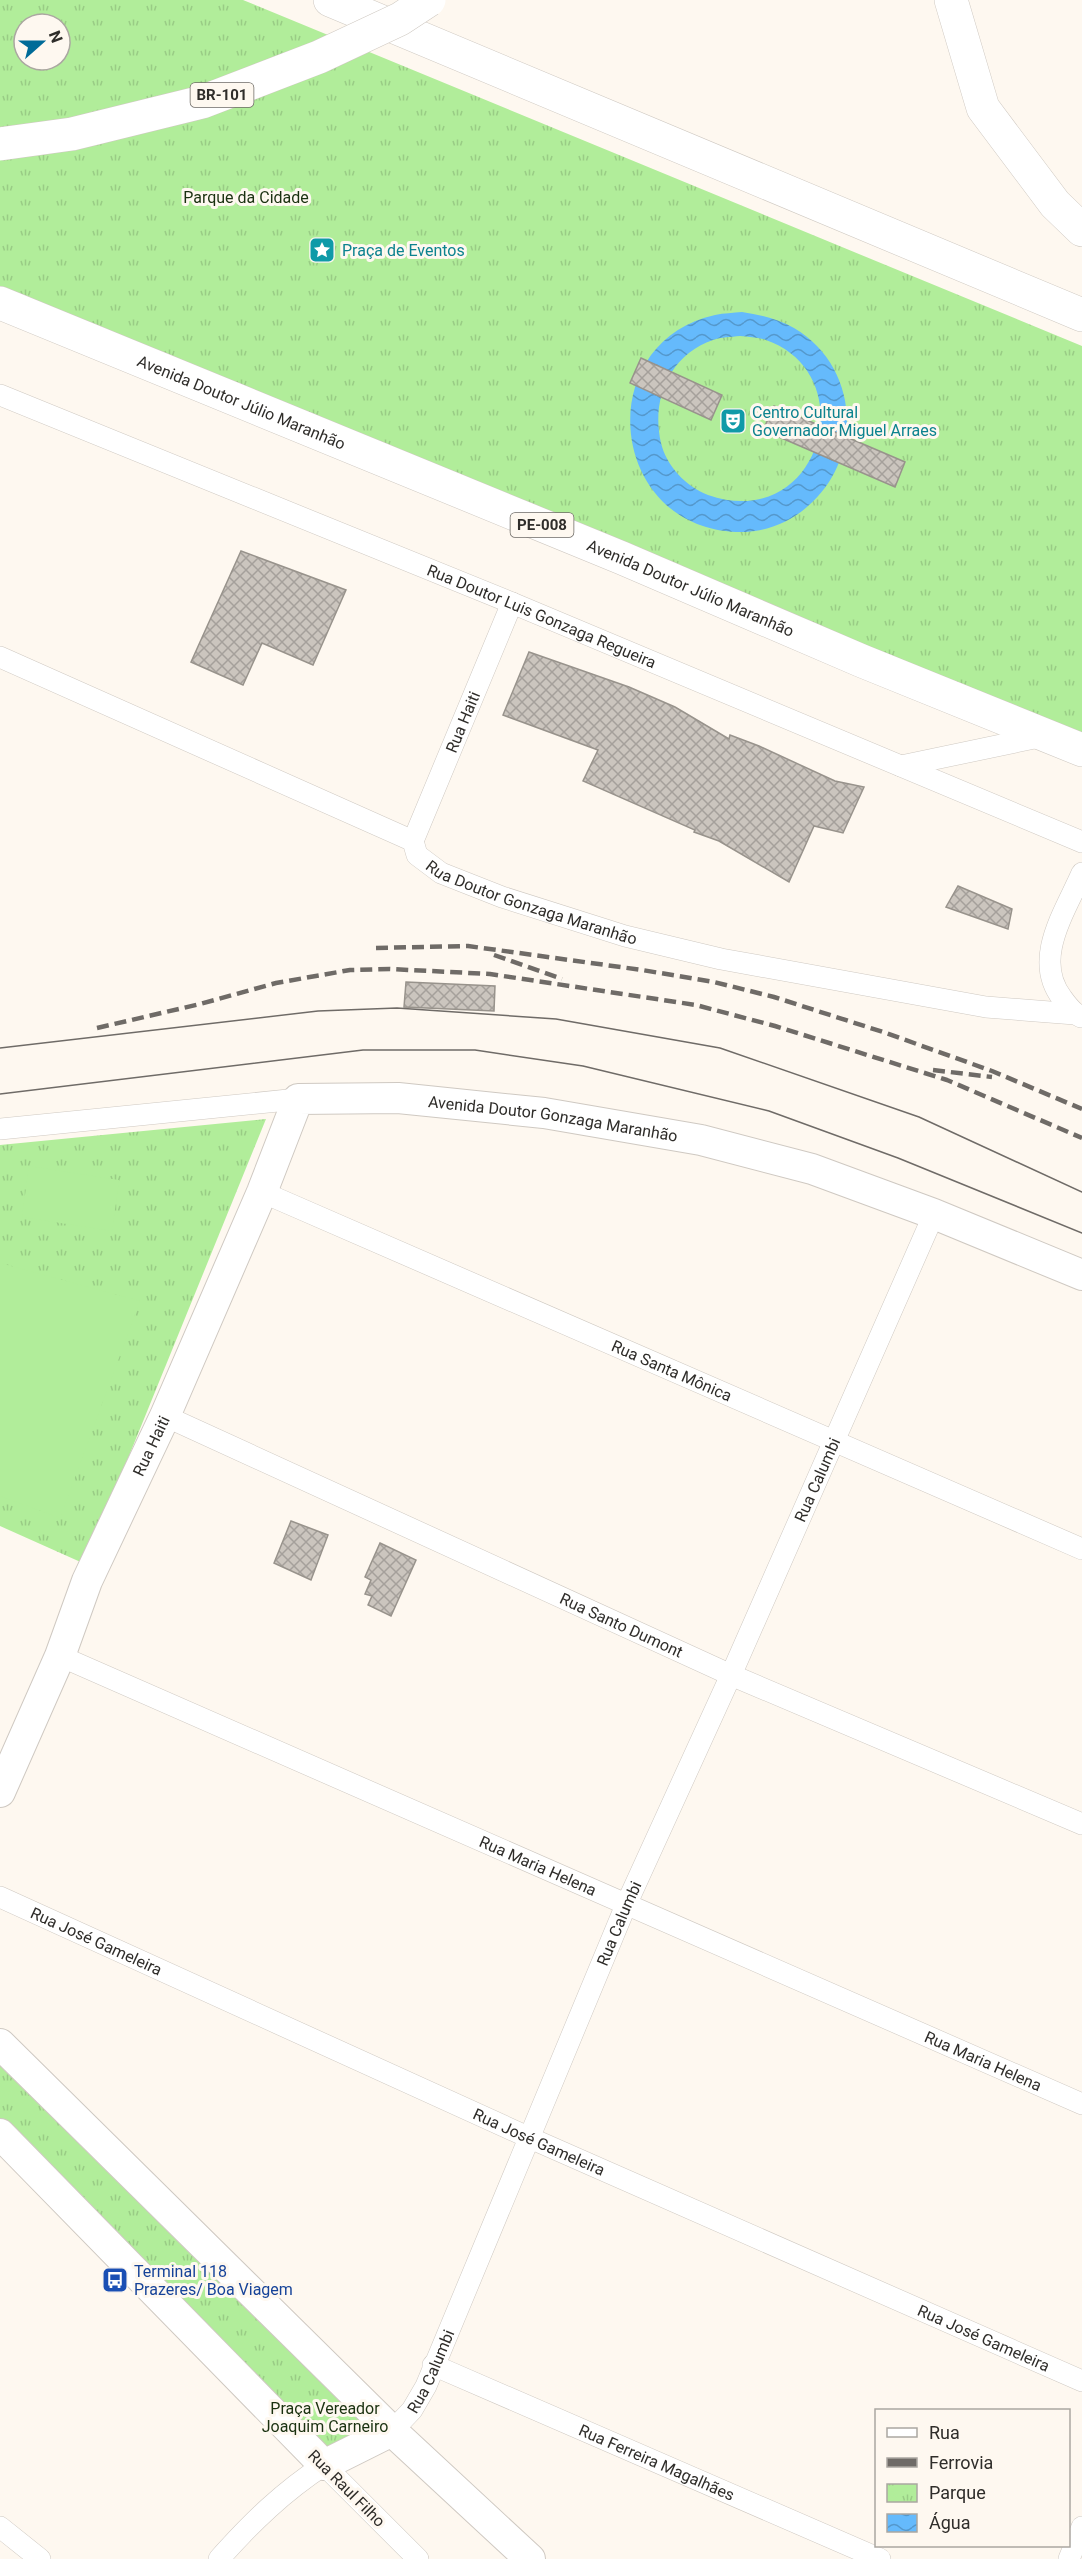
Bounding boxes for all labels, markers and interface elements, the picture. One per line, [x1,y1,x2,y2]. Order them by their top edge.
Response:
north arrow [12,12,72,72]
text: N [45,28,66,45]
road number: BR-101 [190,83,254,107]
park label: Parque da Cidade [183,188,309,207]
place icon: Praça de Eventos [307,235,337,265]
place label: Praça de Eventos [342,241,465,260]
street label: Avenida Doutor Júlio Maranhão [134,351,348,454]
place label: Centro Cultural Governador Miguel Arraes [752,403,937,440]
theatre icon: Centro Cultural Governador Miguel Arraes [718,406,748,436]
road number: PE-008 [510,513,574,537]
street label: Avenida Doutor Júlio Maranhão [584,536,797,641]
street label: Rua Doutor Luis Gonzaga Regueira [424,561,659,672]
street label: Rua Haiti [442,689,484,756]
street label: Rua Doutor Gonzaga Maranhão [422,856,639,949]
street label: Avenida Doutor Gonzaga Maranhão [427,1092,679,1146]
street label: Rua Santa Mônica [609,1336,735,1405]
street label: Rua Haiti [129,1413,174,1479]
street label: Rua Calumbi [791,1435,844,1525]
street label: Rua Santo Dumont [557,1589,686,1662]
street label: Rua Maria Helena [476,1832,599,1900]
street label: Rua Calumbi [593,1878,646,1969]
street label: Rua José Gameleira [28,1903,165,1979]
street label: Rua Maria Helena [922,2027,1044,2095]
street label: Rua José Gameleira [470,2104,608,2180]
place label: Terminal 118 Prazeres/ Boa Viagem [134,2262,293,2299]
bus stop icon: Terminal 118 Prazeres/ Boa Viagem [100,2265,130,2295]
street label: Rua José Gameleira [915,2301,1052,2376]
street label: Rua Calumbi [403,2327,458,2417]
park label: Praça Vereador Joaquim Carneiro [262,2399,388,2436]
legend [875,2409,1070,2547]
street label: Rua Ferreira Magalhães [576,2420,737,2505]
text: Rua [929,2422,960,2443]
street label: Rua Raul Filho [304,2446,389,2531]
text: Ferrovia [929,2452,993,2473]
text: Parque [929,2482,986,2503]
text: Água [929,2512,971,2533]

